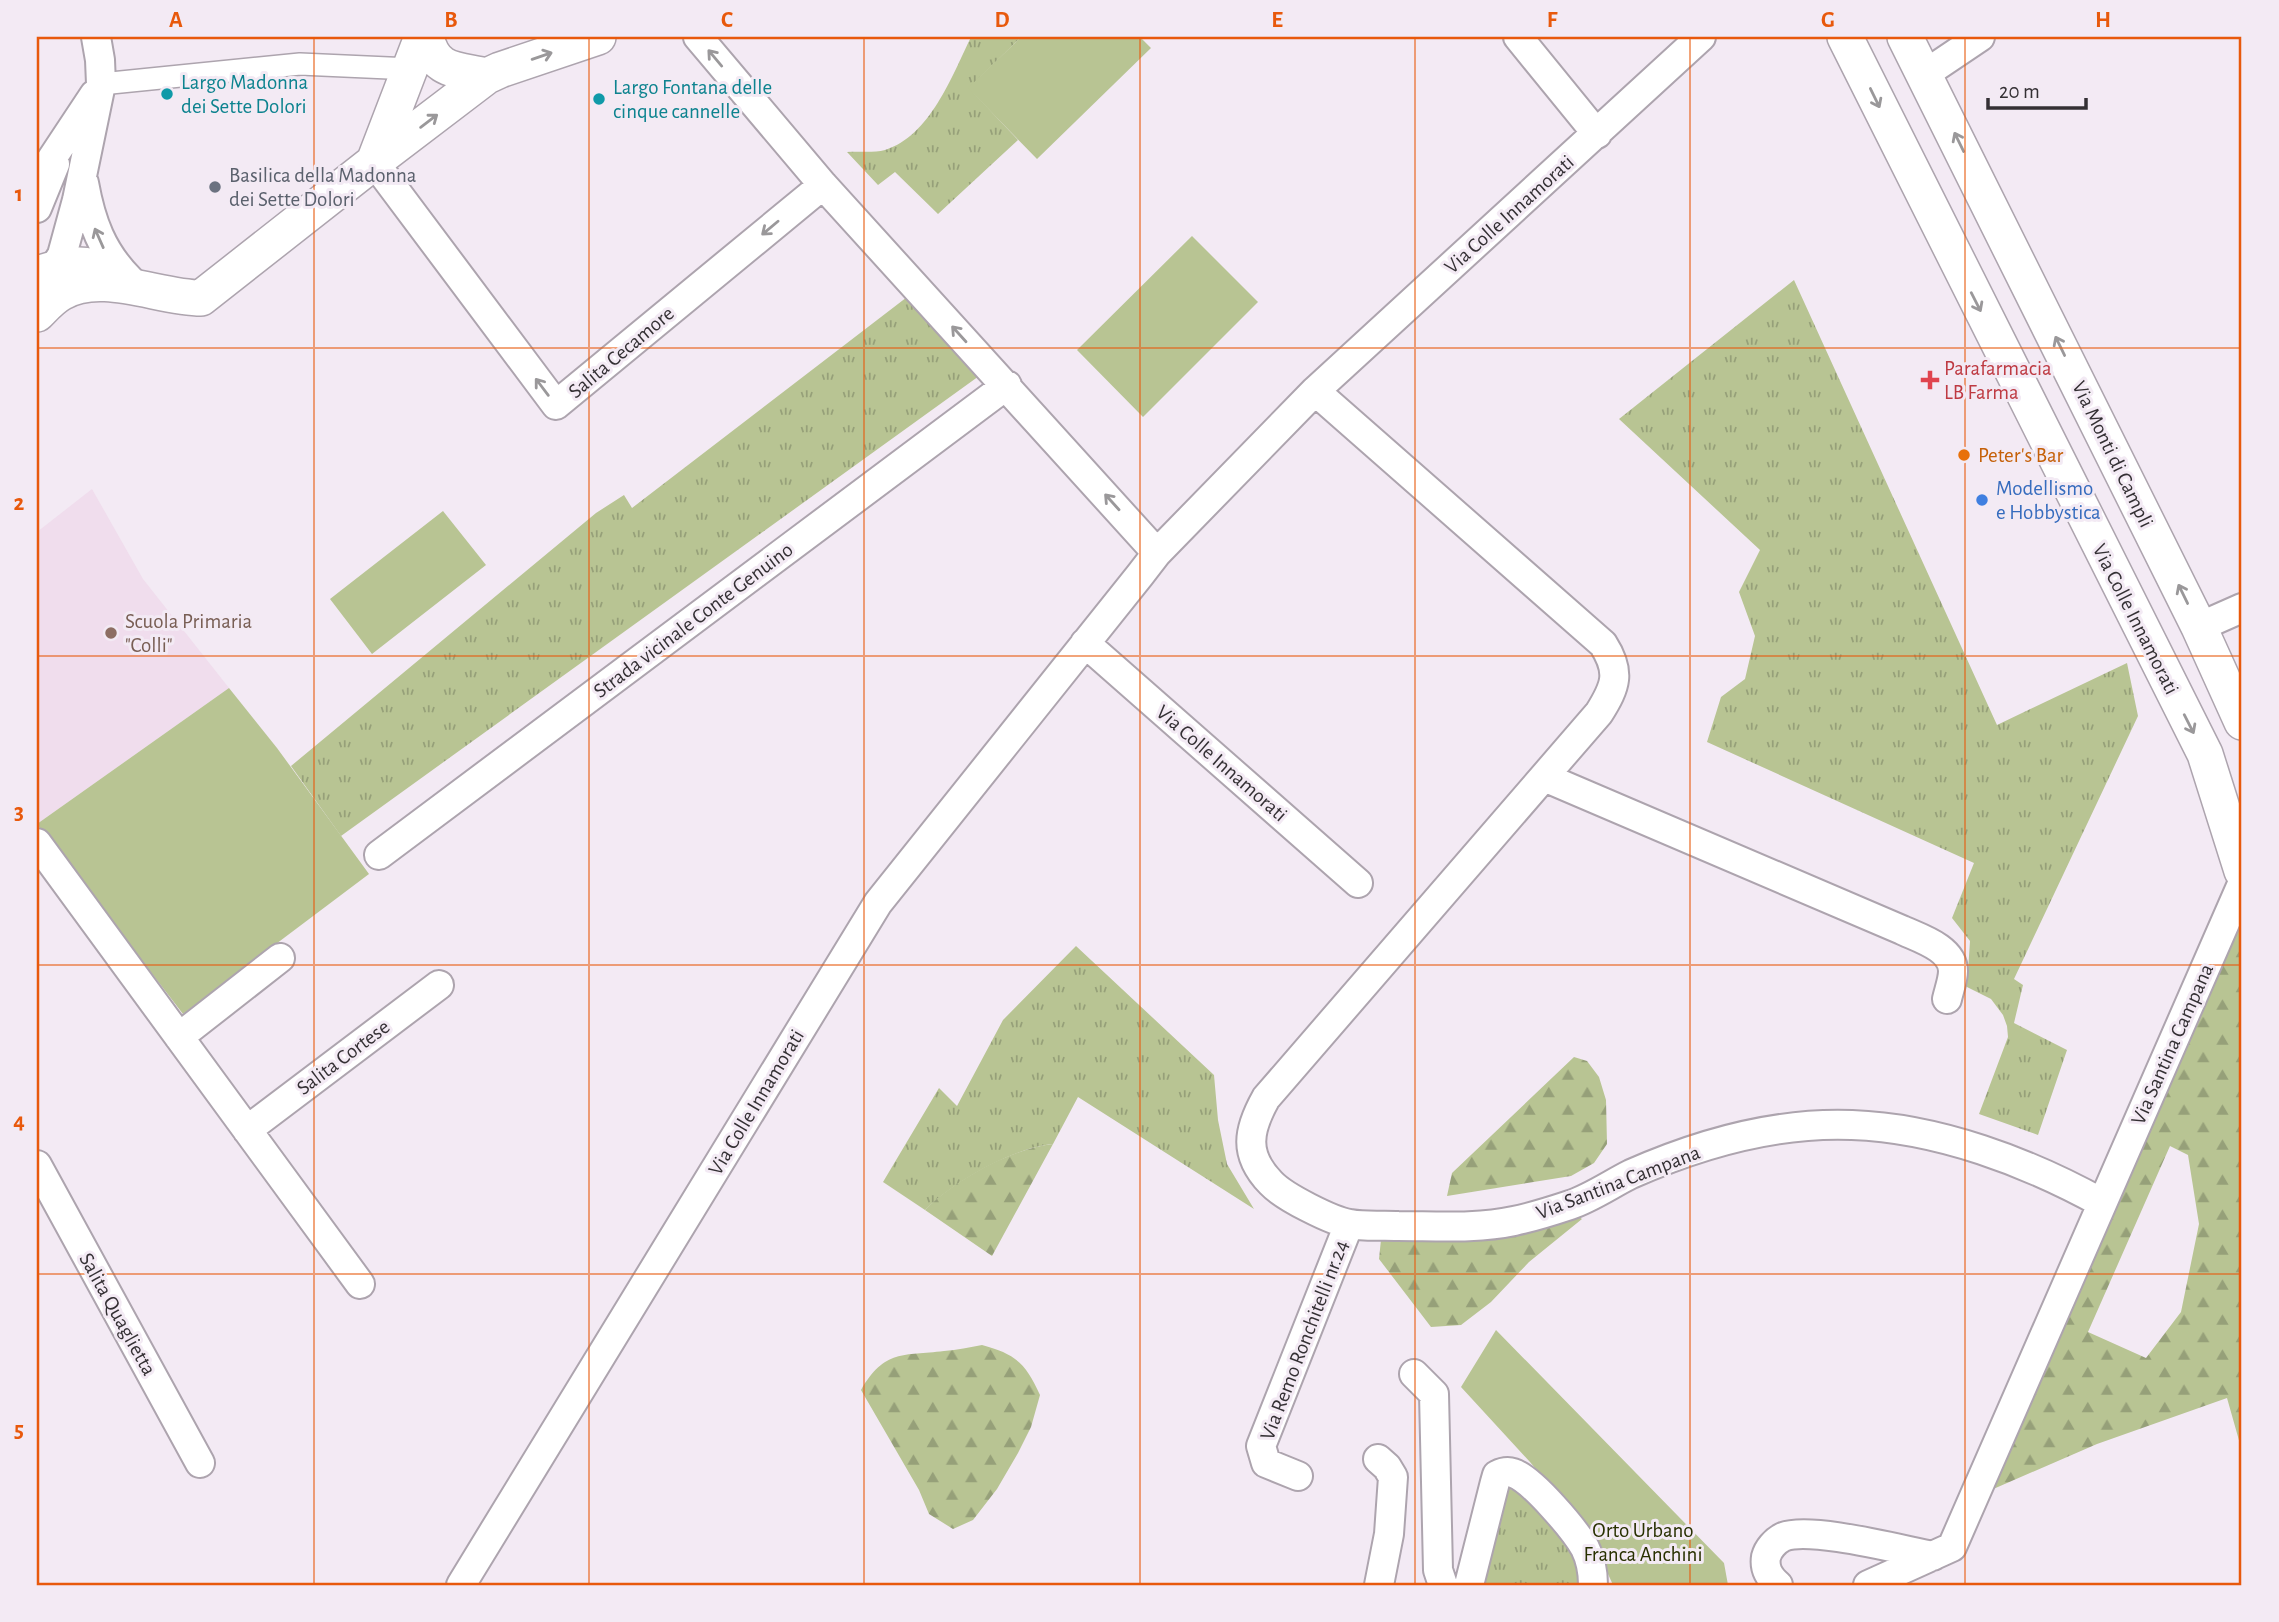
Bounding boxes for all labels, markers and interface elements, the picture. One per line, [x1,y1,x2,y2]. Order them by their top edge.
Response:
text: A [169,9,183,32]
text: B [444,9,458,32]
text: C [721,9,733,32]
text: D [994,9,1010,32]
text: E [1271,9,1283,32]
text: F [1547,9,1558,32]
text: G [1821,9,1835,32]
text: H [2095,9,2111,32]
one-way arrow [531,48,553,61]
one-way arrow [707,49,723,67]
scale bar [1988,66,2086,110]
place label: Largo Madonna dei Sette Dolori [181,72,308,117]
place label: Largo Fontana delle cinque cannelle [613,77,772,122]
text: 20 m [1999,81,2040,102]
marker: Largo Madonna dei Sette Dolori [159,86,175,102]
one-way arrow [1868,87,1882,108]
marker: Largo Fontana delle cinque cannelle [591,91,607,107]
one-way arrow [419,113,438,128]
one-way arrow [1951,132,1965,153]
street label: Via Colle Innamorati [1441,151,1578,278]
place label: Basilica della Madonna dei Sette Dolori [229,165,417,210]
marker: Basilica della Madonna dei Sette Dolori [207,179,223,195]
text: 1 [15,183,23,206]
one-way arrow [762,220,780,236]
one-way arrow [92,228,105,249]
one-way arrow [1970,291,1984,312]
street label: Salita Cecamore [565,302,678,402]
one-way arrow [951,326,968,343]
one-way arrow [2053,336,2066,357]
place label: Parafarmacia LB Farma [1944,358,2052,403]
marker: Parafarmacia LB Farma [1922,372,1938,388]
one-way arrow [535,378,550,396]
street label: Via Monti di Campli [2068,378,2157,531]
place label: Peter's Bar [1978,445,2063,466]
marker: Peter's Bar [1956,447,1972,463]
place label: Modellismo e Hobbystica [1996,478,2101,523]
text: 2 [14,492,25,515]
marker: Modellismo e Hobbystica [1974,492,1990,508]
one-way arrow [1104,494,1120,512]
street label: Strada vicinale Conte Genuino [590,539,797,702]
street label: Via Colle Innamorati [2089,541,2183,698]
one-way arrow [2175,584,2189,605]
place label: Scuola Primaria "Colli" [125,611,253,656]
marker: Scuola Primaria "Colli" [103,625,119,641]
street label: Via Colle Innamorati [1152,701,1291,826]
one-way arrow [2182,713,2196,733]
text: 3 [14,801,24,824]
street label: Via Santina Campana [2128,960,2217,1128]
street label: Salita Cortese [293,1016,394,1099]
street label: Via Colle Innamorati [705,1026,808,1179]
text: 4 [13,1110,25,1133]
street label: Via Santina Campana [1533,1141,1703,1223]
street label: Via Remo Ronchitelli nr.24 [1257,1237,1352,1443]
street label: Salita Quaglietta [75,1249,160,1379]
text: 5 [14,1419,24,1442]
park label: Orto Urbano Franca Anchini [1583,1520,1703,1565]

